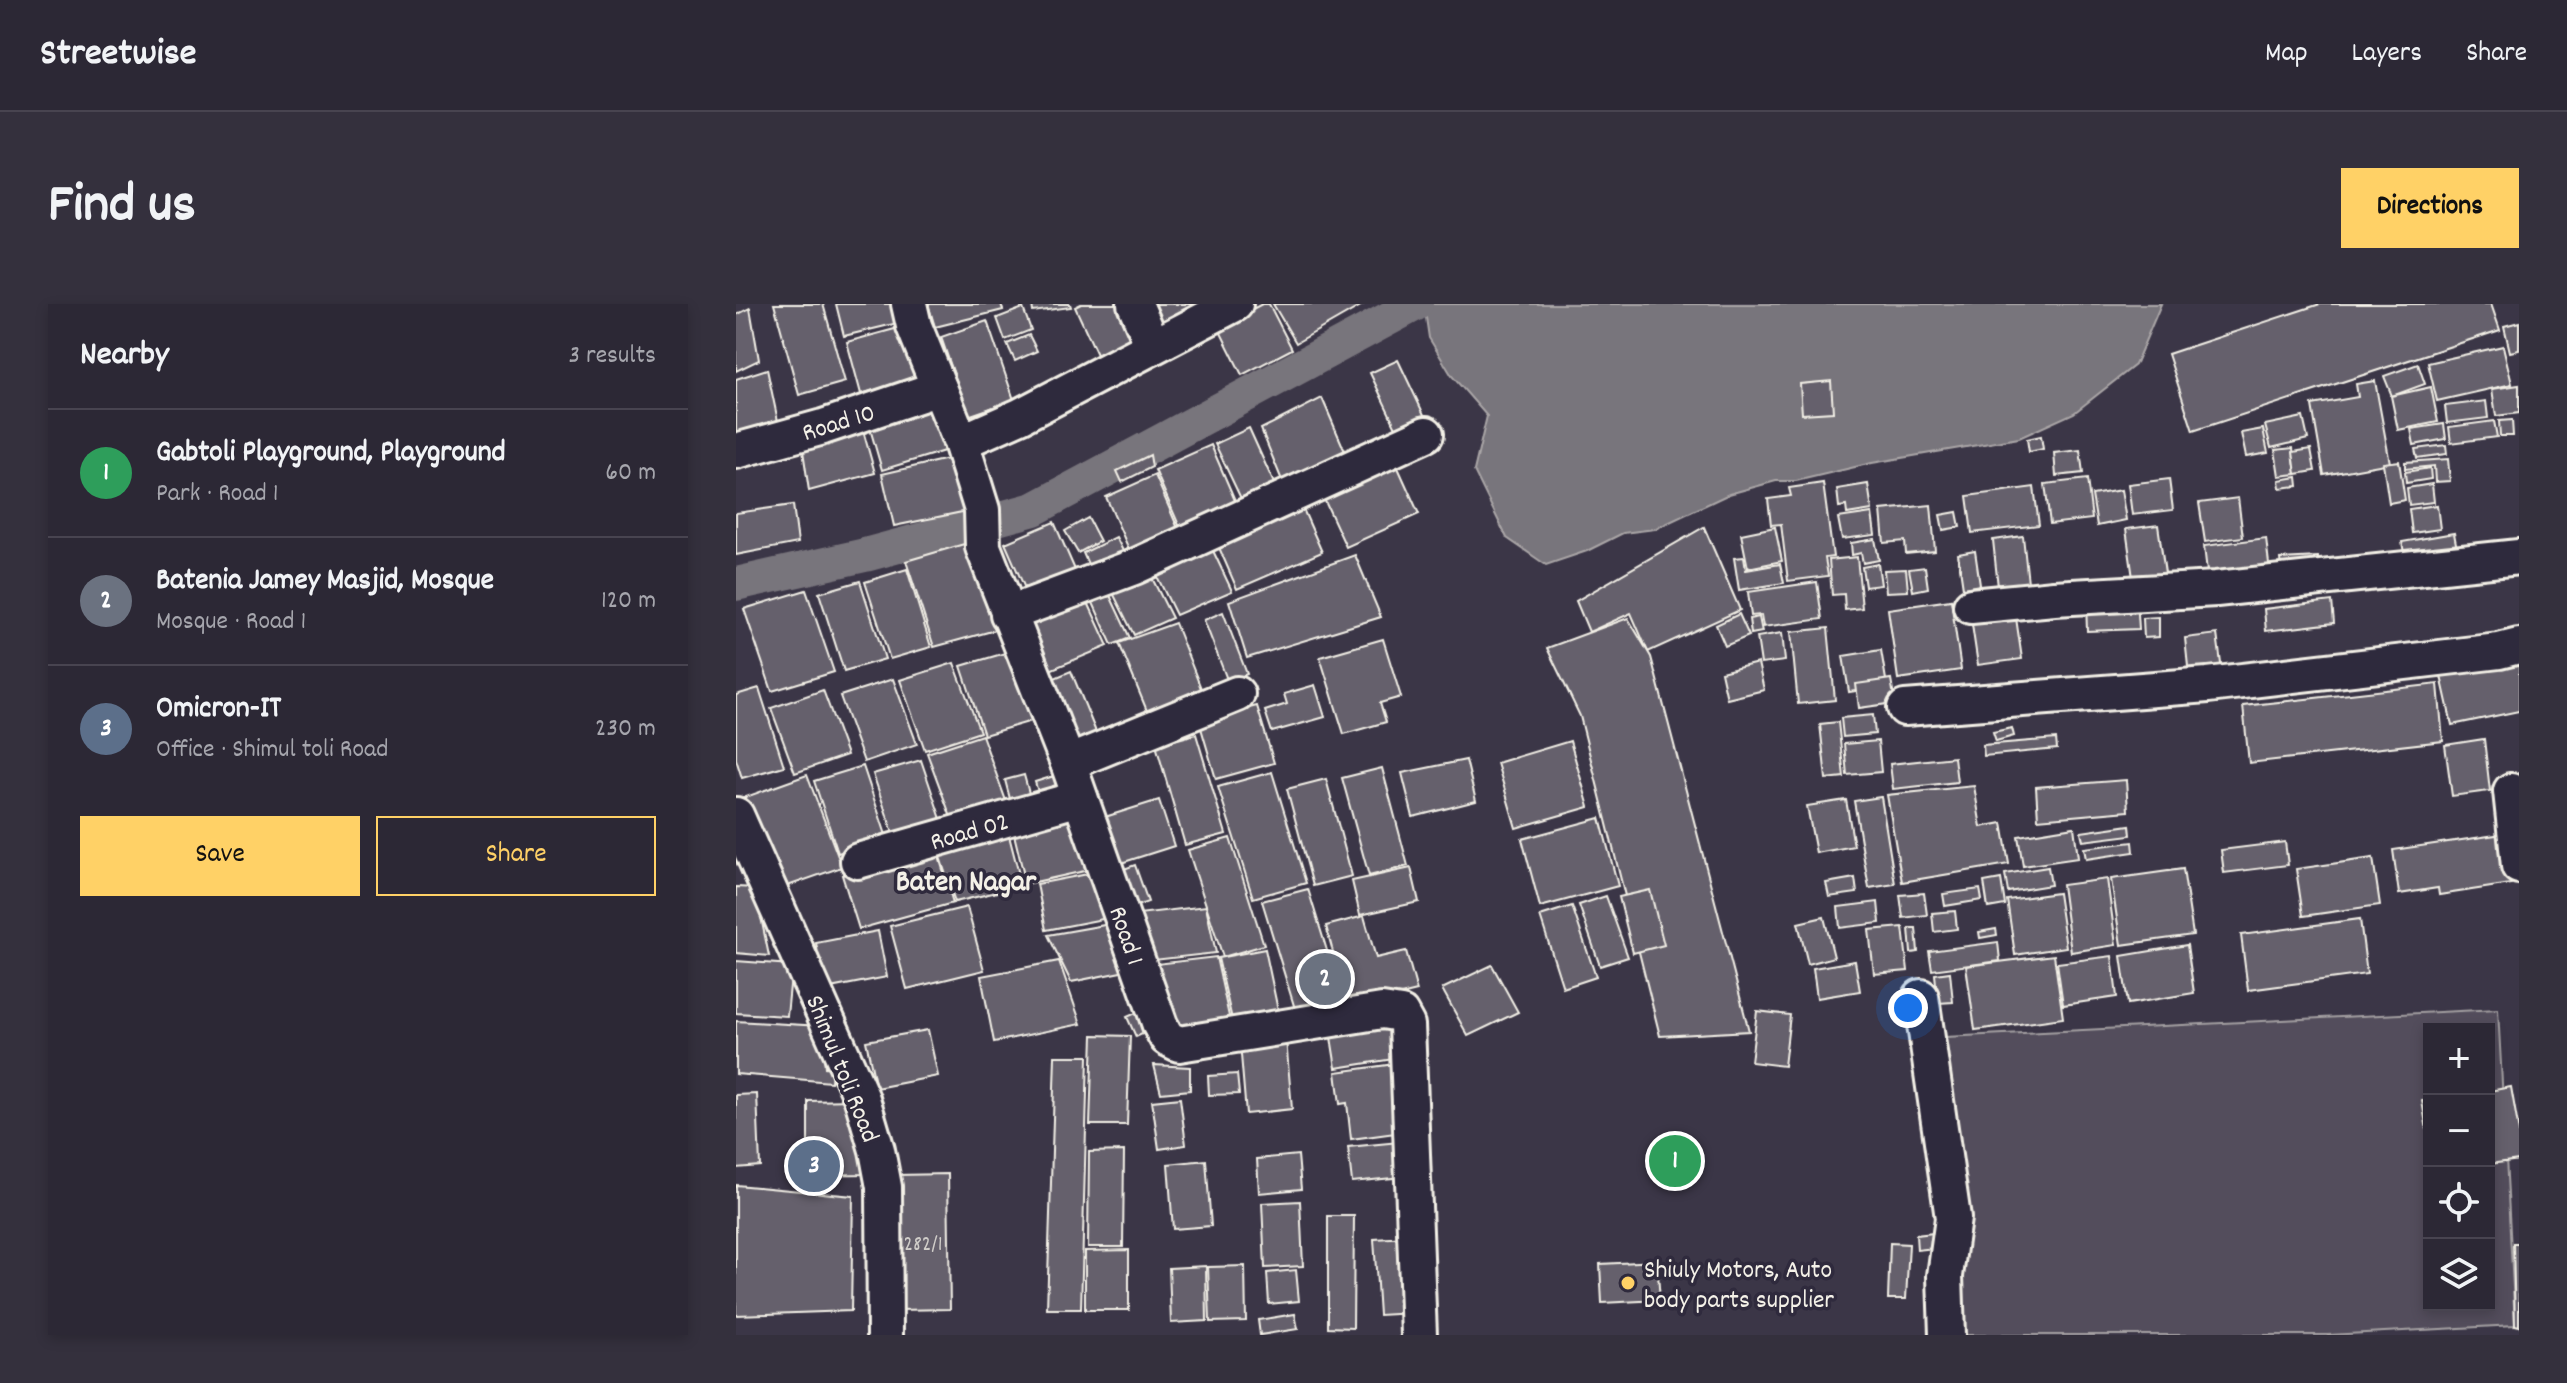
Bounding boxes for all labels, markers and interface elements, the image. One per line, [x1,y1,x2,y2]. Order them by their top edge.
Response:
text: Streetwise [40,28,197,83]
text: Map [2265,35,2308,75]
text: Layers [2352,35,2422,75]
text: Share [2466,35,2527,75]
text: Find us [48,168,196,248]
button: Directions [2341,168,2519,248]
text: Nearby [80,332,169,381]
text: 3 results [569,338,656,375]
street label: Road 10 [798,396,880,453]
text: Gabtoli Playground, Playground [156,433,506,476]
text: 1 [103,455,109,492]
text: 60 m [605,455,656,492]
text: Park · Road 1 [156,476,278,513]
text: Batenia Jamey Masjid, Mosque [156,561,494,604]
text: 2 [100,583,112,620]
text: 120 m [601,583,656,620]
text: Mosque · Road 1 [156,604,306,641]
text: Omicron-IT [156,689,281,732]
text: 3 [100,711,112,748]
text: 230 m [595,711,656,748]
text: Office · Shimul toli Road [156,732,388,769]
street label: Road 02 [926,805,1014,862]
button: Save [80,816,360,896]
button: Share [376,816,656,896]
district label: Baten Nagar [896,863,1037,906]
street label: Road 1 [1097,902,1152,971]
pin: 2 [1299,949,1351,1009]
your location [1888,988,1928,1028]
street label: Shimul toli Road [794,990,887,1149]
map controls [2423,1023,2495,1311]
button: + [2423,1023,2495,1095]
button: − [2423,1095,2495,1167]
pin: 1 [1649,1131,1701,1191]
pin: 3 [788,1136,840,1196]
button: locate [2423,1167,2495,1239]
house number: 282/1 [903,1230,943,1261]
button: layers [2423,1239,2495,1311]
place label: Shiuly Motors, Auto body parts supplier [1644,1253,1834,1320]
marker: Shiuly Motors, Auto body parts supplier [1619,1274,1637,1292]

